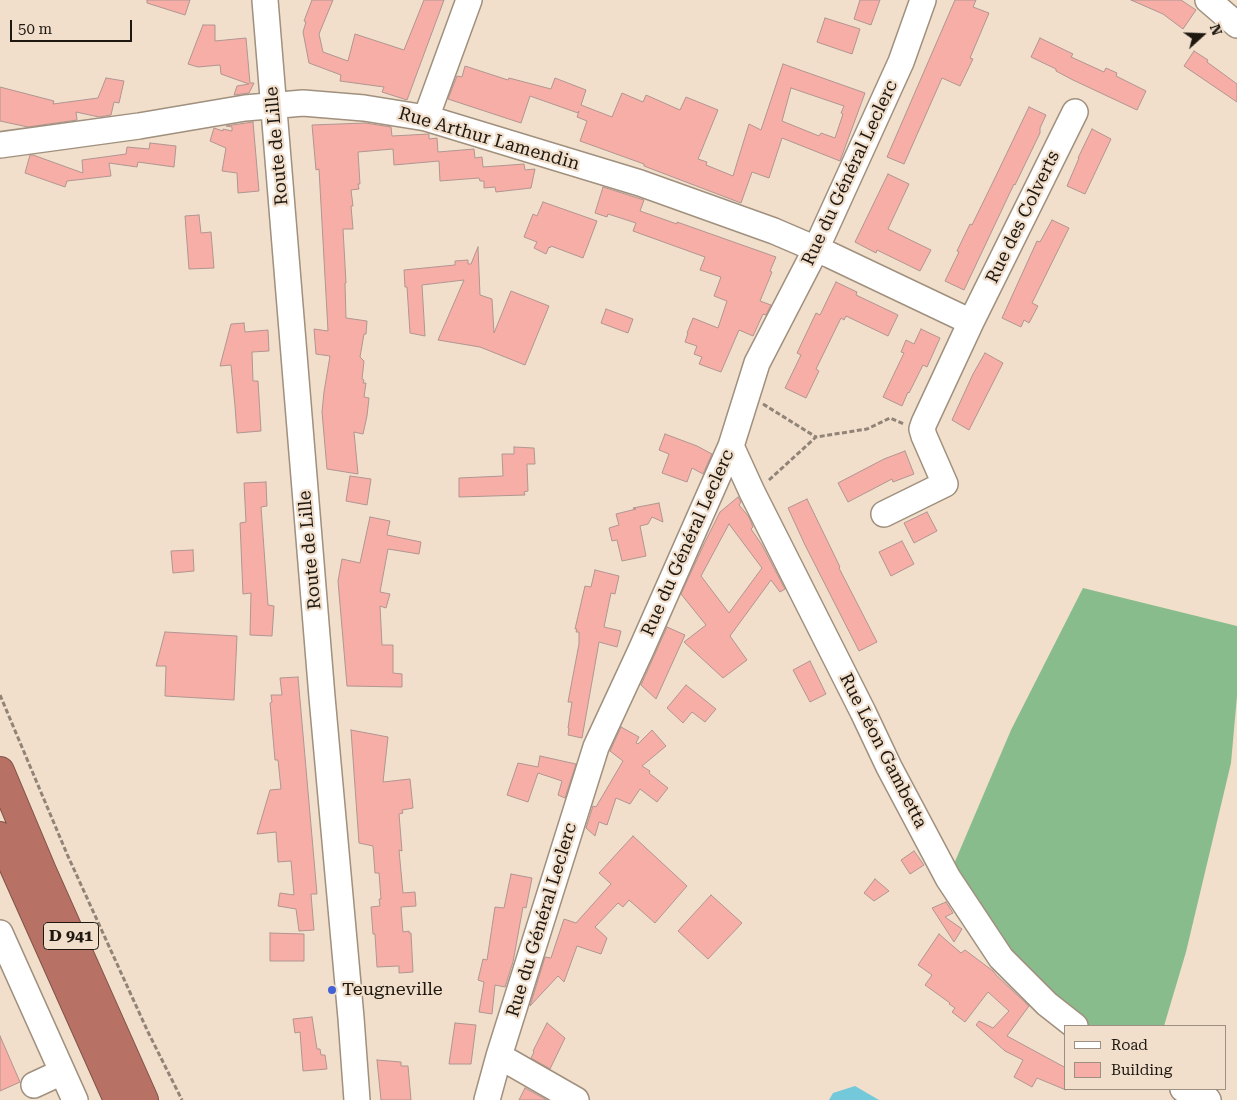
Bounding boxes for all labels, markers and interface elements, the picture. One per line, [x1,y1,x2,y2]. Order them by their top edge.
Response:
scale bar [12,10,135,42]
north arrow [1177,10,1227,60]
text: 50 m [18,20,52,38]
text: N [1207,22,1225,38]
street label: Rue du Général Leclerc [798,77,902,269]
street label: Route de Lille [261,86,293,206]
street label: Rue Arthur Lamendin [396,103,582,175]
street label: Rue des Colverts [982,147,1064,287]
street label: Rue du Général Leclerc [637,446,739,640]
street label: Route de Lille [294,490,326,610]
street label: Rue Léon Gambetta [835,670,931,832]
street label: Rue du Général Leclerc [502,820,582,1020]
road number: D 941 [44,922,98,949]
place label: Teugneville [342,979,443,1001]
marker: Teugneville [326,984,338,996]
legend [1064,1025,1227,1090]
text: Road [1111,1036,1148,1054]
text: Building [1111,1061,1172,1079]

